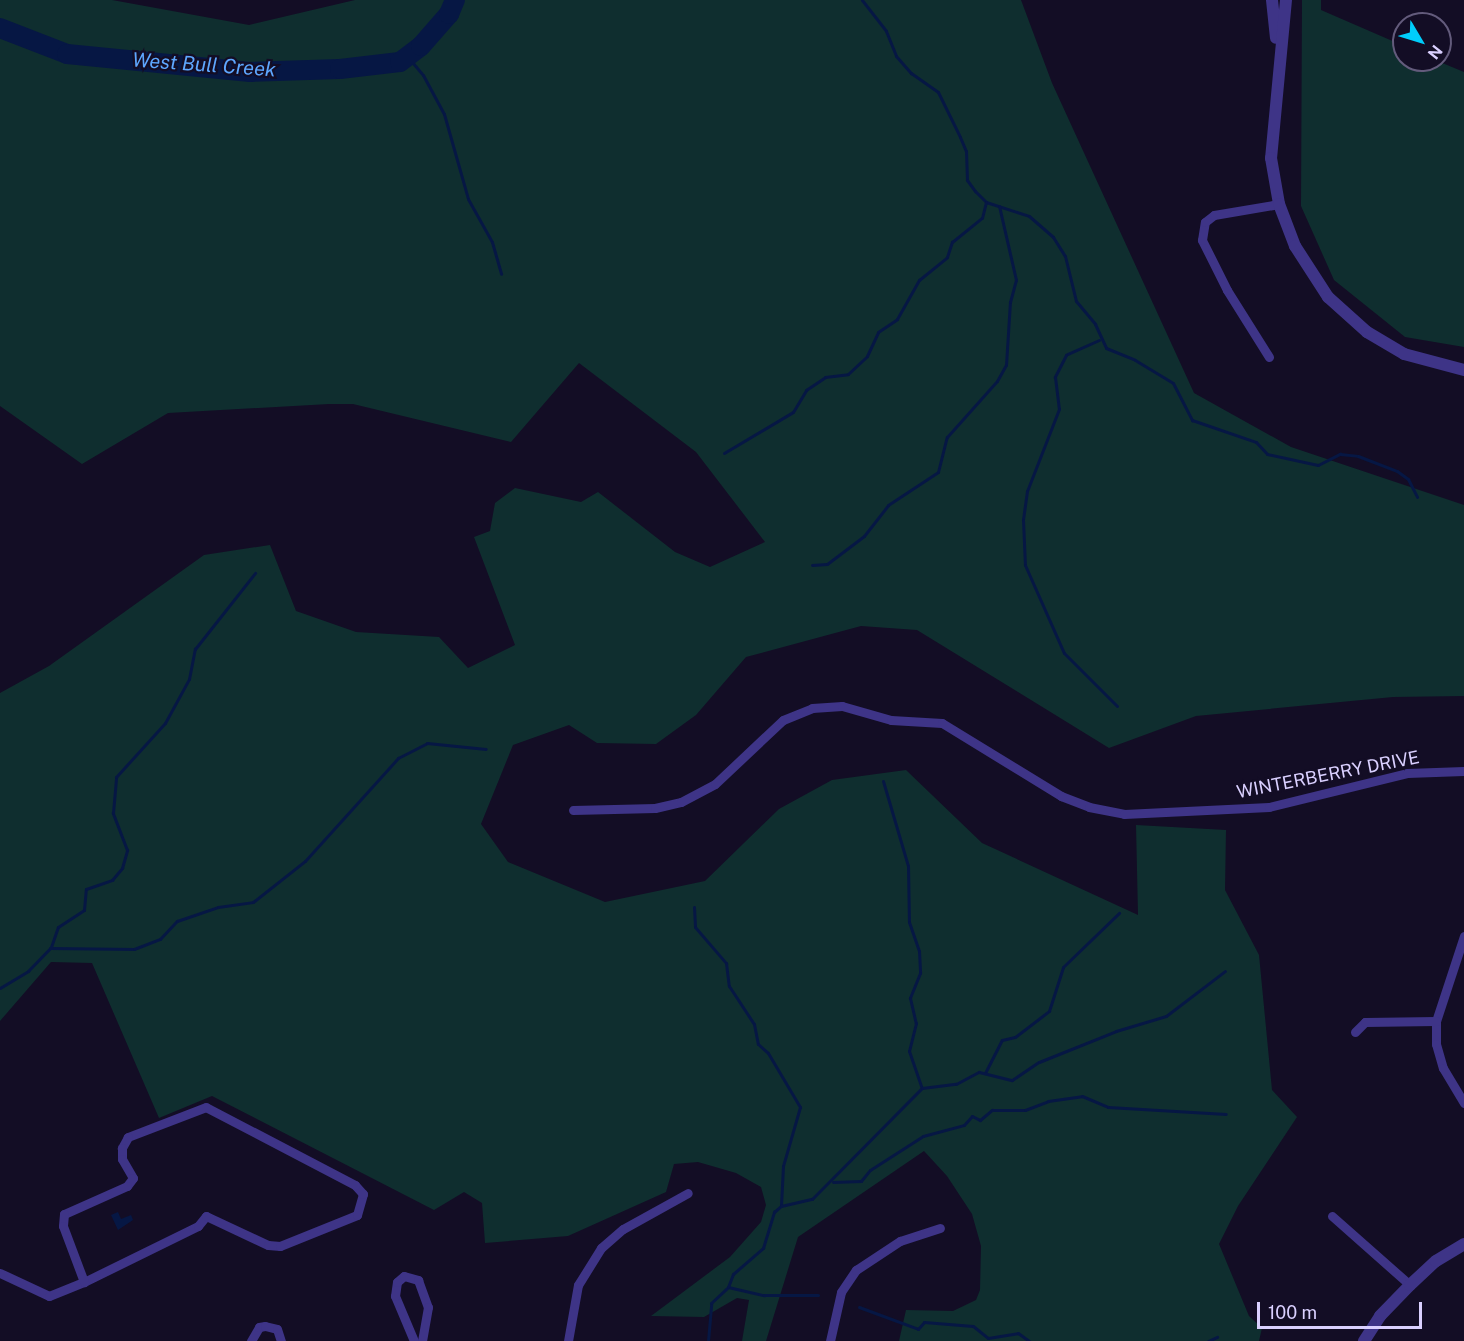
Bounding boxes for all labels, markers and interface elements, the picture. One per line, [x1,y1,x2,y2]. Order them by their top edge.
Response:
north arrow [1392,12,1452,72]
text: N [1424,41,1446,63]
water label: West Bull Creek [131,48,277,82]
street label: WINTERBERRY DRIVE [1235,747,1421,803]
scale bar [1260,1290,1425,1328]
text: 100 m [1268,1302,1317,1323]

